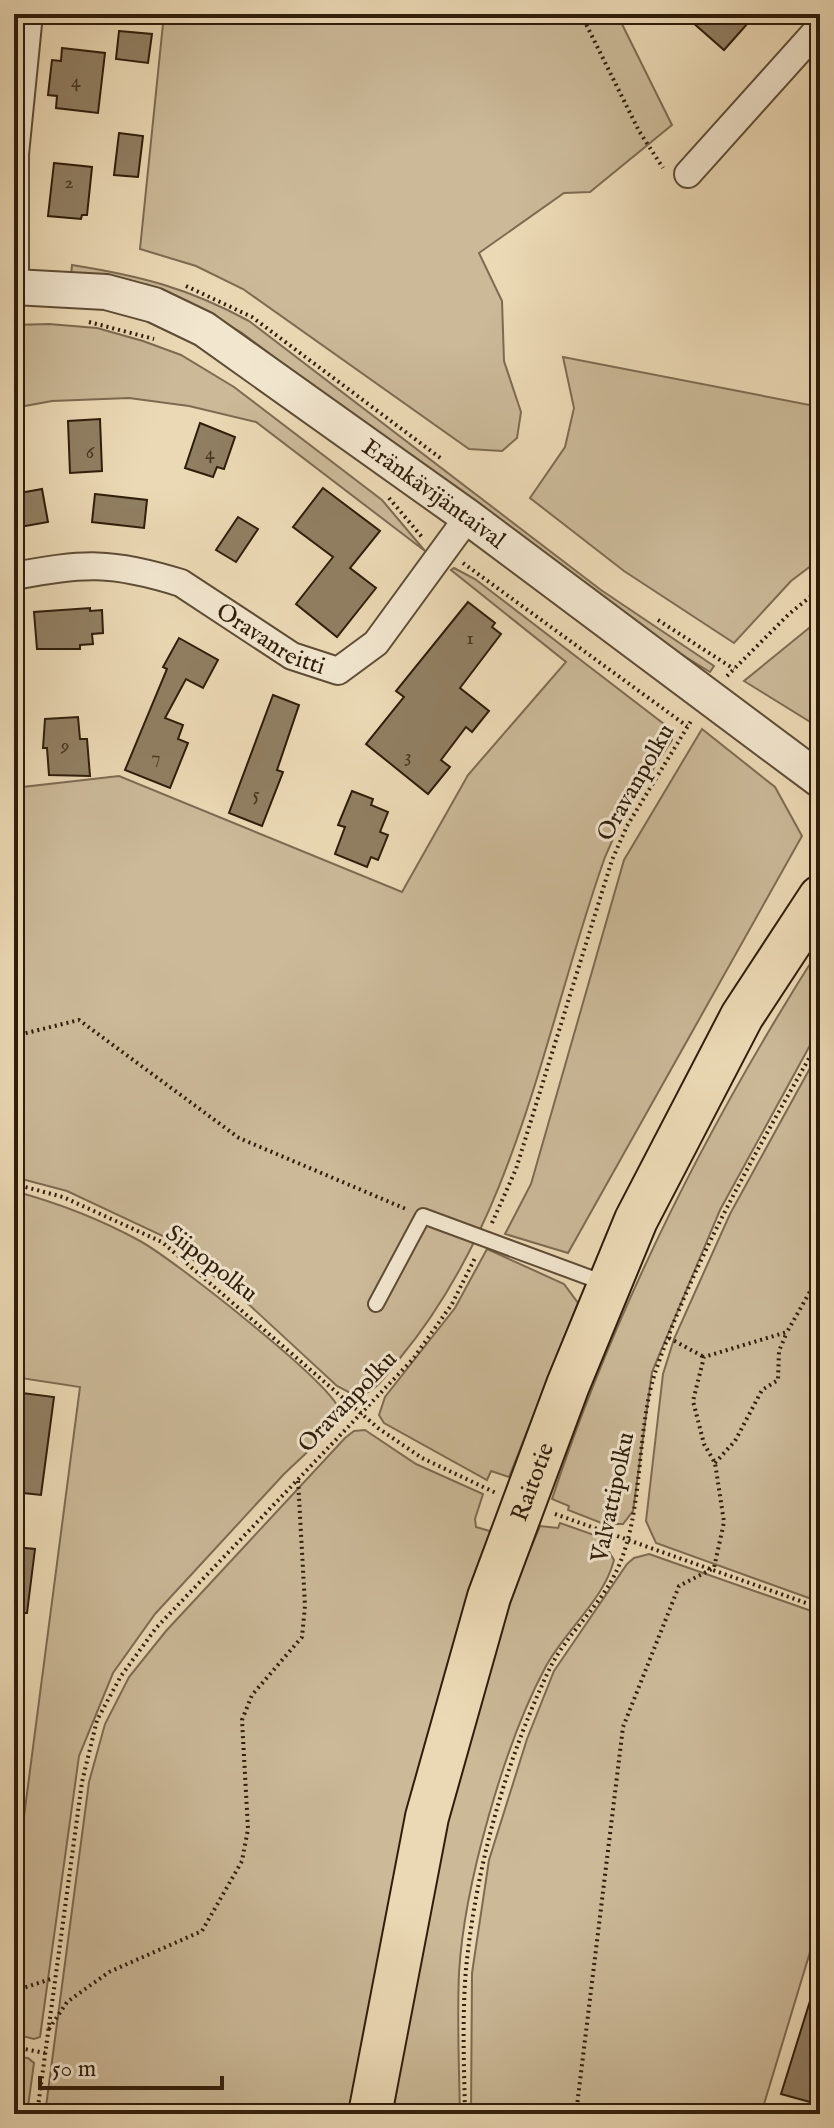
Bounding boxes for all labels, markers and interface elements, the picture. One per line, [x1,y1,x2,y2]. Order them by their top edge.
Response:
house number: 4 [71,69,81,94]
house number: 2 [64,170,74,195]
street label: Eränkävijäntaival [355,432,512,557]
house number: 6 [86,440,95,465]
house number: 4 [205,441,215,466]
street label: Oravanreitti [210,596,329,683]
house number: 1 [466,626,474,651]
street label: Oravanpolku [590,719,682,847]
house number: 9 [60,733,69,758]
house number: 3 [404,744,412,769]
house number: 7 [151,745,161,770]
house number: 5 [252,782,260,807]
street label: Siipopolku [159,1218,263,1310]
street label: Oravanpolku [292,1344,404,1460]
street label: Valvattipolku [584,1429,642,1566]
street label: Raitotie [505,1439,562,1526]
scale bar [40,2040,222,2090]
text: 50 m [52,2054,96,2085]

